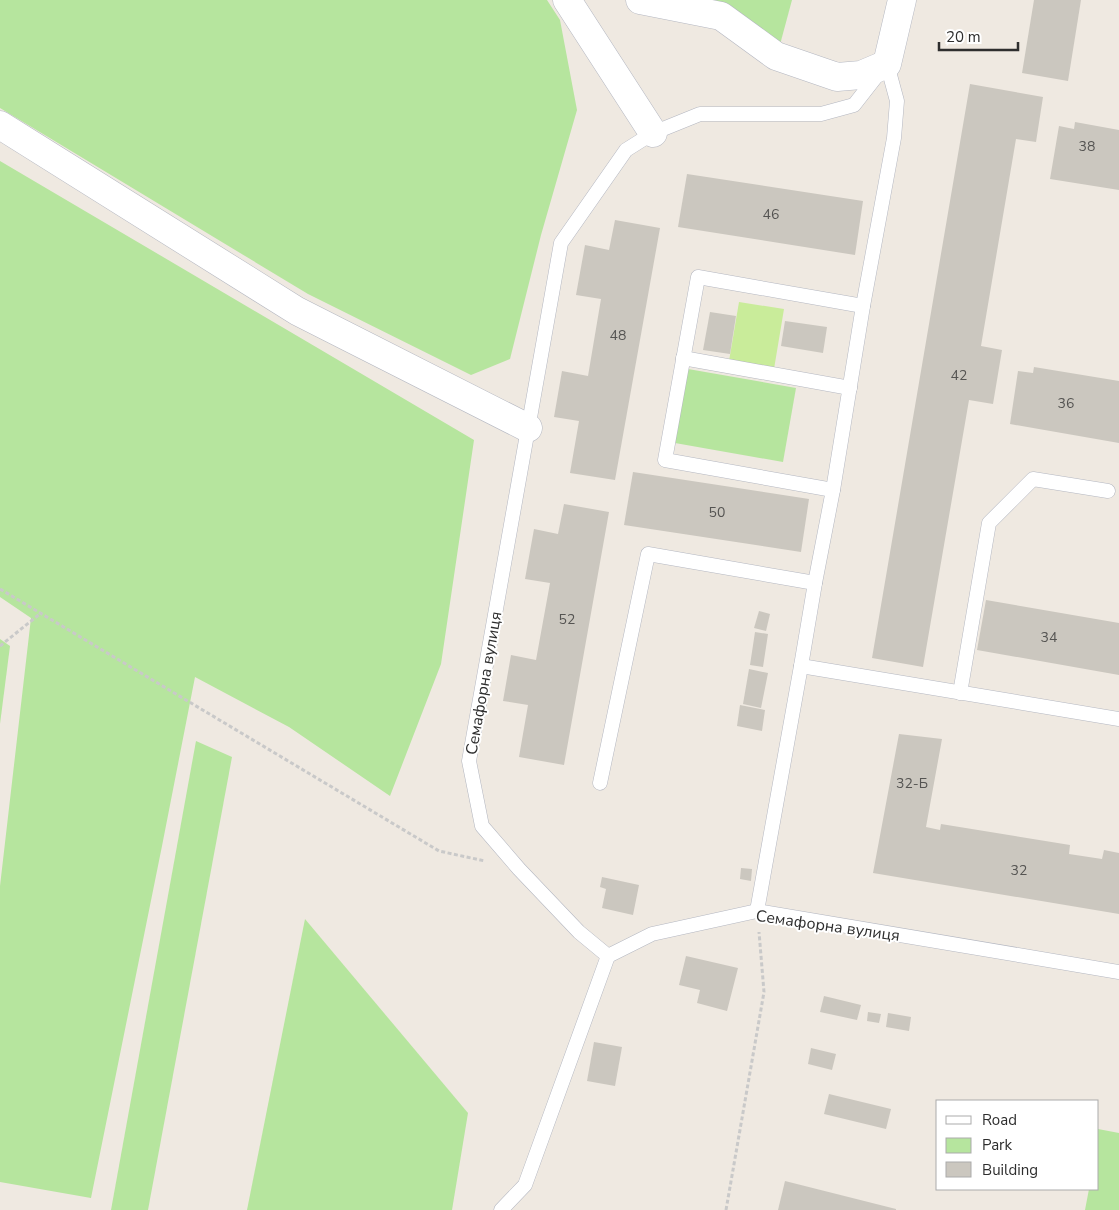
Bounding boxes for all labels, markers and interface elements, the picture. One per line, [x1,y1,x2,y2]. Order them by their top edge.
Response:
scale bar [939,20,1018,52]
text: 20 m [946,27,981,47]
house number: 38 [1079,137,1095,156]
house number: 46 [763,205,779,224]
house number: 48 [610,326,626,345]
house number: 42 [951,366,967,385]
house number: 36 [1058,394,1074,413]
house number: 50 [709,503,725,522]
street label: Семафорна вулиця [461,610,507,757]
house number: 52 [559,610,575,629]
house number: 34 [1041,628,1057,647]
house number: 32-Б [896,774,928,793]
house number: 32 [1011,861,1027,880]
street label: Семафорна вулиця [754,905,901,947]
legend [936,1100,1099,1190]
text: Road [982,1110,1017,1130]
text: Park [982,1135,1012,1155]
text: Building [982,1160,1038,1180]

